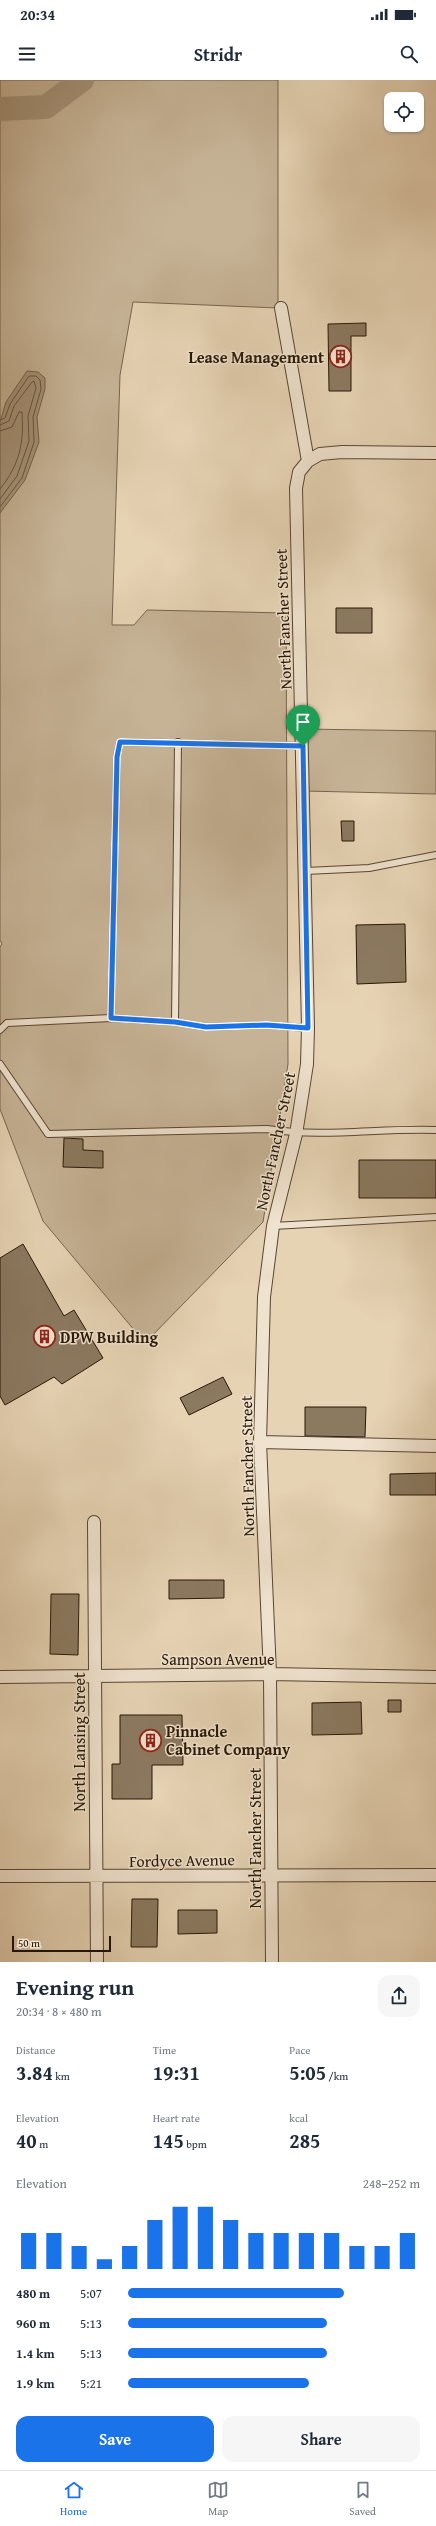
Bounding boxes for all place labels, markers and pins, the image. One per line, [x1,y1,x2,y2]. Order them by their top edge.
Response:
building icon: Lease Management [327,344,353,370]
place label: Lease Management [188,345,324,369]
pin [286,705,320,746]
building icon: DPW Building [32,1324,58,1350]
place label: DPW Building [60,1325,158,1349]
place label: Pinnacle Cabinet Company [166,1719,291,1761]
building icon: Pinnacle Cabinet Company [138,1727,164,1753]

